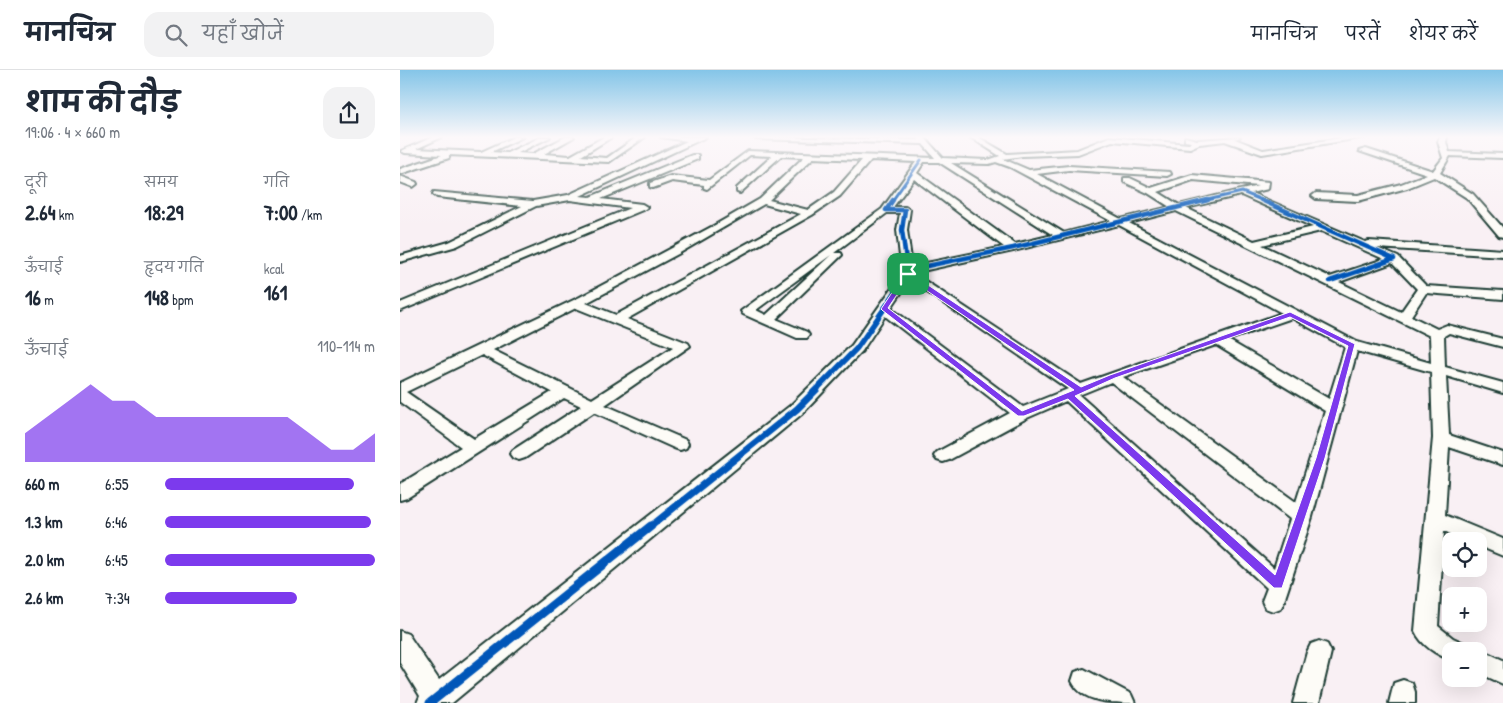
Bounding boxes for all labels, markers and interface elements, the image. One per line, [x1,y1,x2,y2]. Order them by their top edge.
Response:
search box [144,12,494,57]
text: मानचित्र [25,16,114,48]
text: यहाँ खोजें [202,20,284,46]
icon: search [162,21,190,49]
text: मानचित्र [1251,21,1317,46]
text: परतें [1345,21,1380,46]
text: शेयर करें [1408,21,1478,46]
text: शाम की दौड़ [25,83,180,121]
button: share [323,87,375,139]
text: 19:06 · 4 × 660 m [25,121,120,143]
text: दूरी [25,172,47,191]
text: समय [144,172,178,191]
text: गति [264,172,289,191]
text: 2.64 [25,198,56,227]
text: 18:29 [144,198,183,227]
text: 7:00 [264,198,298,227]
text: km [56,205,74,224]
text: /km [298,205,322,224]
pin [887,253,929,295]
text: ऊँचाई [25,257,63,276]
text: हृदय गति [144,257,203,276]
text: kcal [264,259,284,278]
icon: arrive [894,260,922,288]
text: 161 [264,278,287,307]
text: 16 [25,283,41,312]
text: 148 [144,283,169,312]
text: m [41,290,54,309]
text: bpm [169,290,193,309]
text: 110–114 m [317,335,375,357]
text: ऊँचाई [25,338,68,360]
text: 660 m [25,473,60,495]
text: 6:55 [105,473,129,495]
text: 1.3 km [25,511,63,533]
text: 6:46 [105,511,127,533]
map controls [1442,532,1487,687]
button: locate [1442,532,1487,577]
text: 2.0 km [25,549,64,571]
text: 6:45 [105,549,128,571]
text: 2.6 km [25,587,64,609]
text: 7:34 [105,587,130,609]
button: + [1442,587,1487,632]
button: − [1442,642,1487,687]

